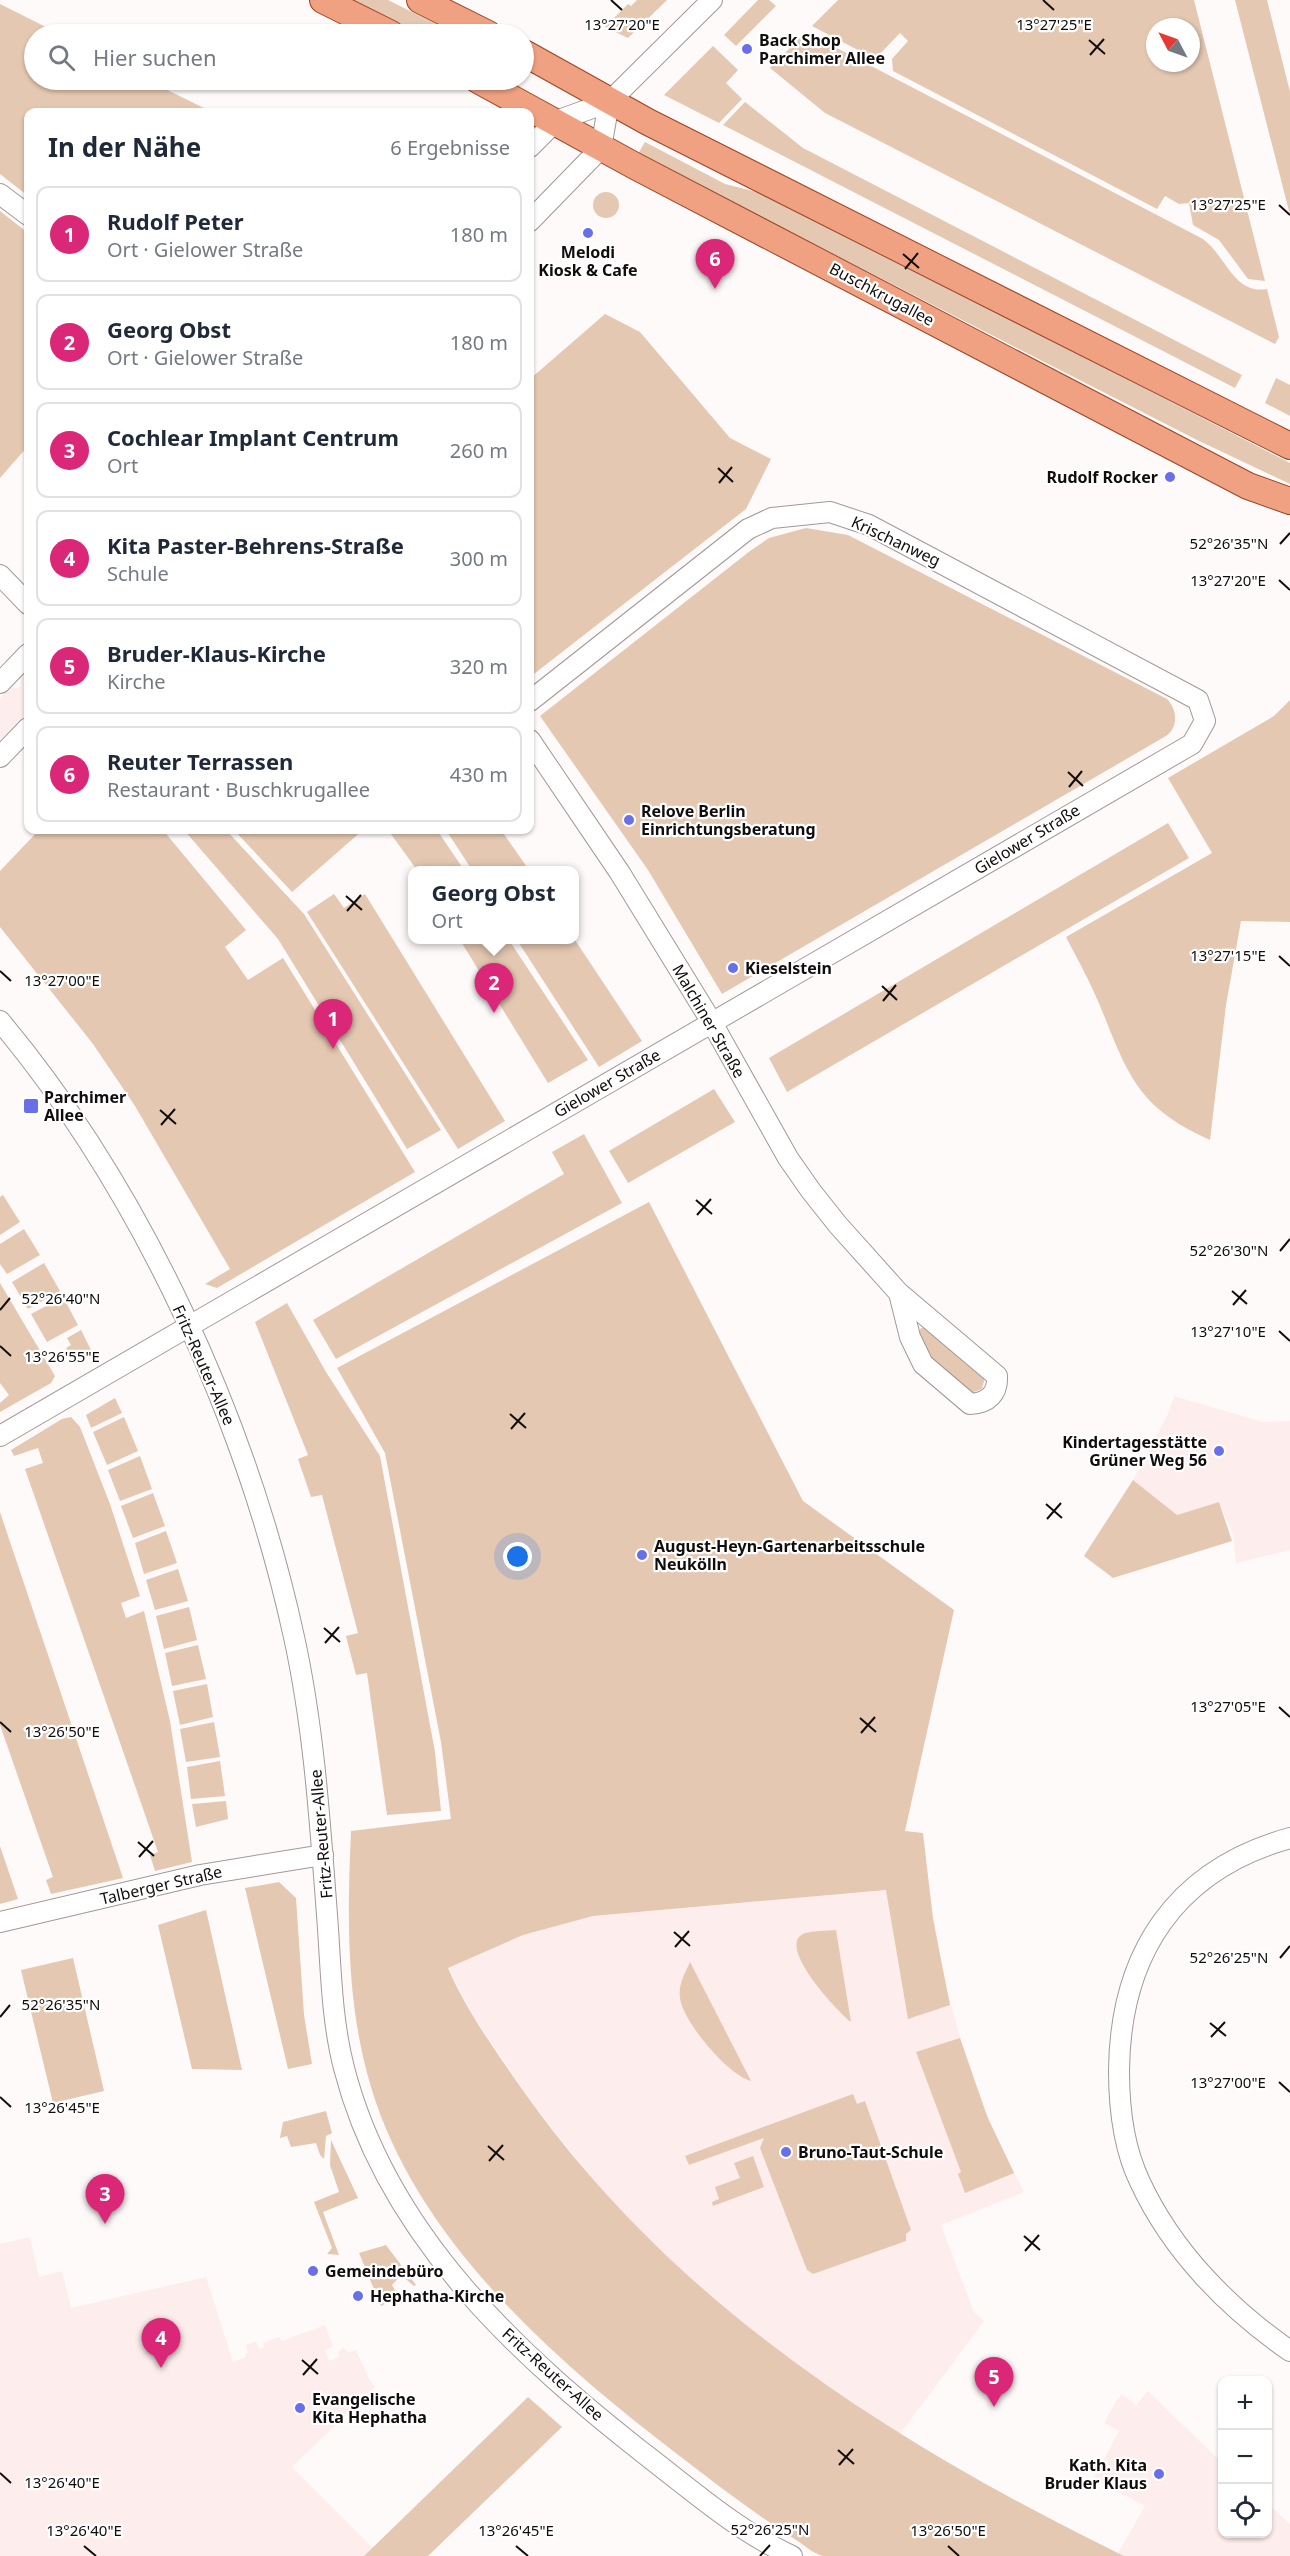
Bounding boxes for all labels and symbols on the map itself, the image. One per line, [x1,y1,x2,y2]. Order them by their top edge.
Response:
text: 13°27'20"E [584,14,660,34]
text: 13°27'25"E [1016,14,1092,34]
north arrow [1146,18,1200,72]
place label: Back Shop Parchimer Allee [759,29,885,69]
marker: Back Shop Parchimer Allee [740,42,754,56]
text: 13°27'25"E [1190,194,1266,214]
marker: Melodi Kiosk & Cafe [581,226,595,240]
pin: 6 [696,240,734,289]
place label: Melodi Kiosk & Cafe [538,241,638,281]
street label: Buschkrugallee [826,257,938,331]
place label: Rudolf Rocker [1046,466,1158,488]
marker: Rudolf Rocker [1163,470,1177,484]
street label: Krischanweg [848,511,944,571]
text: 52°26'35"N [1190,533,1268,553]
text: 13°27'20"E [1190,570,1266,590]
street label: Gielower Straße [970,799,1084,879]
place label: Relove Berlin Einrichtungsberatung [641,800,816,840]
marker: Relove Berlin Einrichtungsberatung [622,813,636,827]
text: 13°27'15"E [1190,945,1266,965]
place label: Kieselstein [745,957,832,979]
street label: Malchiner Straße [667,960,751,1082]
marker: Kieselstein [726,961,740,975]
pin: 2 [474,964,514,1013]
text: 13°27'00"E [24,970,100,990]
pin: 1 [314,1000,352,1049]
street label: Gielower Straße [550,1044,664,1122]
place label: Parchimer Allee [44,1086,126,1126]
marker: Parchimer Allee [22,1097,40,1115]
text: 52°26'30"N [1190,1240,1268,1260]
text: 52°26'40"N [22,1288,100,1308]
street label: Fritz-Reuter-Allee [168,1301,240,1429]
text: 13°27'10"E [1190,1321,1266,1341]
text: 13°26'55"E [24,1346,100,1366]
place label: Kindertagesstätte Grüner Weg 56 [1062,1431,1207,1471]
marker: Kindertagesstätte Grüner Weg 56 [1212,1444,1226,1458]
place label: August-Heyn-Gartenarbeitsschule Neukölln [654,1535,925,1575]
your location [503,1542,532,1571]
marker: August-Heyn-Gartenarbeitsschule Neukölln [635,1548,649,1562]
text: 13°27'05"E [1190,1696,1266,1716]
text: 13°26'50"E [24,1721,100,1741]
street label: Fritz-Reuter-Allee [304,1769,338,1899]
street label: Talberger Straße [98,1860,224,1910]
text: 52°26'25"N [1190,1947,1268,1967]
text: 52°26'35"N [22,1994,100,2014]
text: 13°27'00"E [1190,2072,1266,2092]
text: 13°26'45"E [24,2097,100,2117]
place label: Bruno-Taut-Schule [798,2141,943,2163]
marker: Bruno-Taut-Schule [779,2145,793,2159]
pin: 3 [86,2174,124,2224]
place label: Gemeindebüro [325,2260,443,2282]
marker: Gemeindebüro [306,2264,320,2278]
place label: Hephatha-Kirche [370,2285,504,2307]
marker: Hephatha-Kirche [351,2289,365,2303]
pin: 4 [142,2318,180,2368]
street label: Fritz-Reuter-Allee [498,2323,608,2425]
pin: 5 [974,2358,1014,2407]
place label: Evangelische Kita Hephatha [312,2388,427,2428]
marker: Evangelische Kita Hephatha [293,2401,307,2415]
place label: Kath. Kita Bruder Klaus [1044,2454,1147,2494]
marker: Kath. Kita Bruder Klaus [1152,2467,1166,2481]
text: 13°26'40"E [24,2472,100,2492]
text: 52°26'25"N [731,2519,809,2539]
text: 13°26'40"E [46,2520,122,2540]
text: 13°26'45"E [478,2520,554,2540]
text: 13°26'50"E [910,2520,986,2540]

